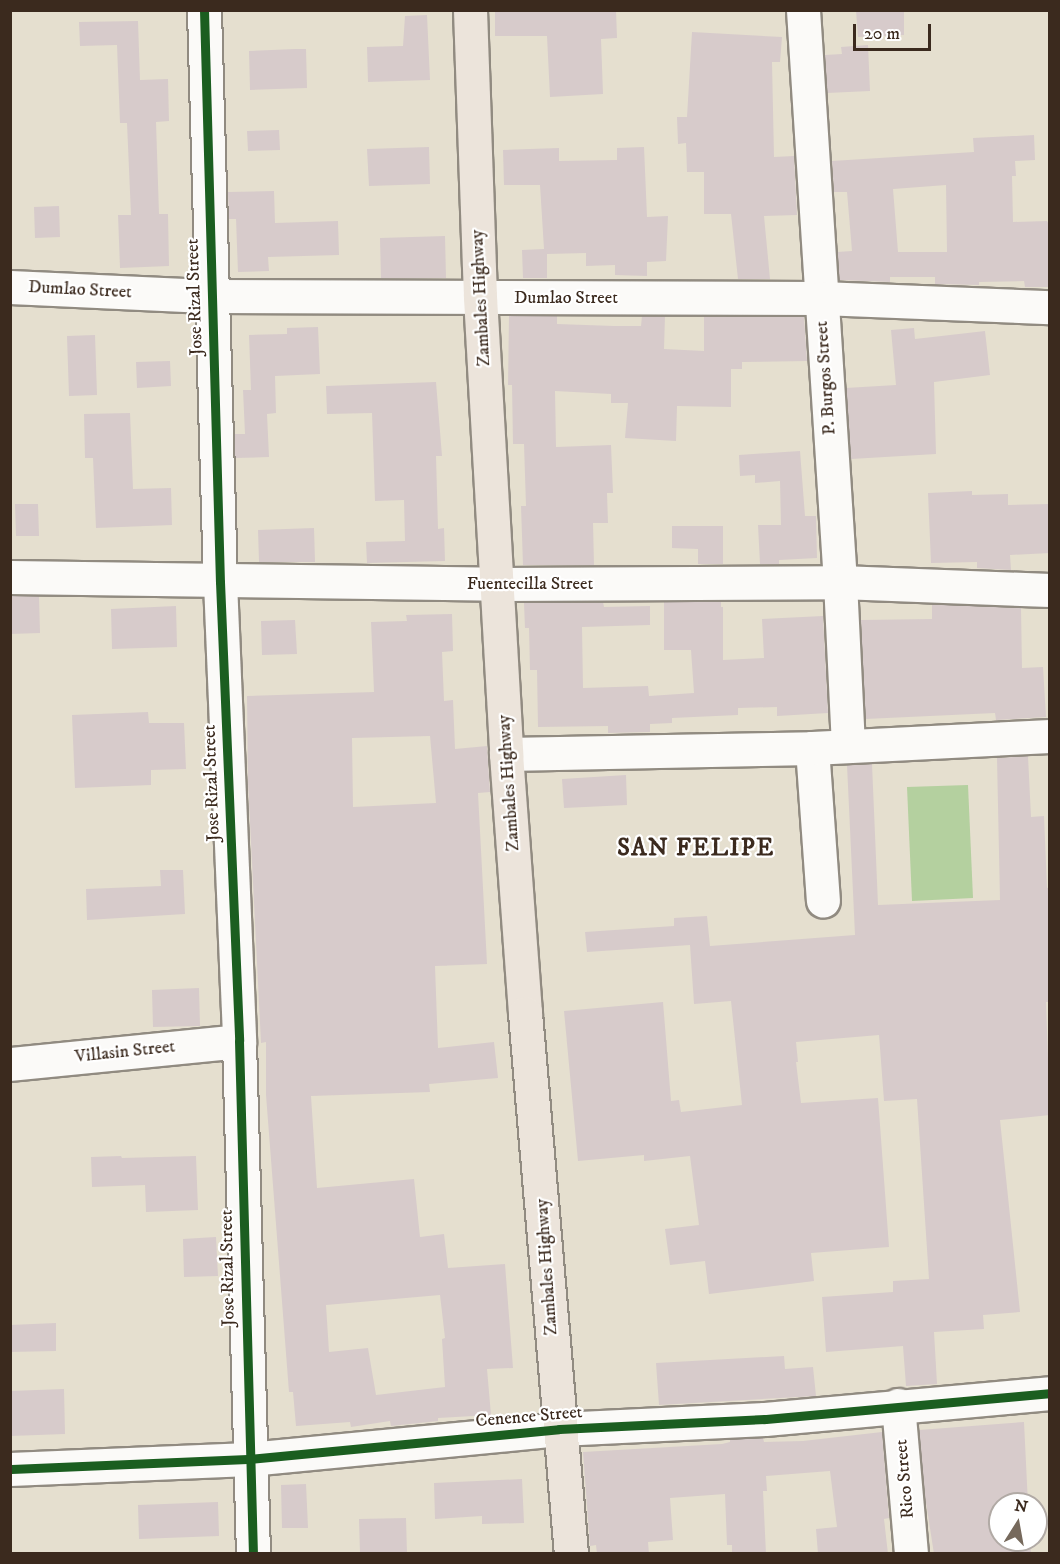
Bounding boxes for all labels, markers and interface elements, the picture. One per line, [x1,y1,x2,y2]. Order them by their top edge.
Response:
scale bar [856,12,934,50]
text: 20 m [864,23,900,45]
street label: Zambales Highway [467,229,495,367]
street label: Jose Rizal Street [182,238,208,356]
street label: Dumlao Street [28,276,132,304]
street label: Dumlao Street [514,287,618,309]
street label: P. Burgos Street [811,320,841,436]
street label: Fuentecilla Street [467,573,593,595]
street label: Zambales Highway [493,714,525,852]
street label: Jose Rizal Street [199,724,225,842]
district label: SAN FELIPE [617,835,775,863]
street label: Villasin Street [74,1036,176,1068]
street label: Zambales Highway [531,1198,563,1336]
street label: Jose Rizal Street [216,1209,240,1327]
street label: Cenence Street [475,1402,583,1432]
street label: Rico Street [891,1438,919,1520]
north arrow [988,1492,1048,1552]
text: N [1013,1495,1029,1517]

